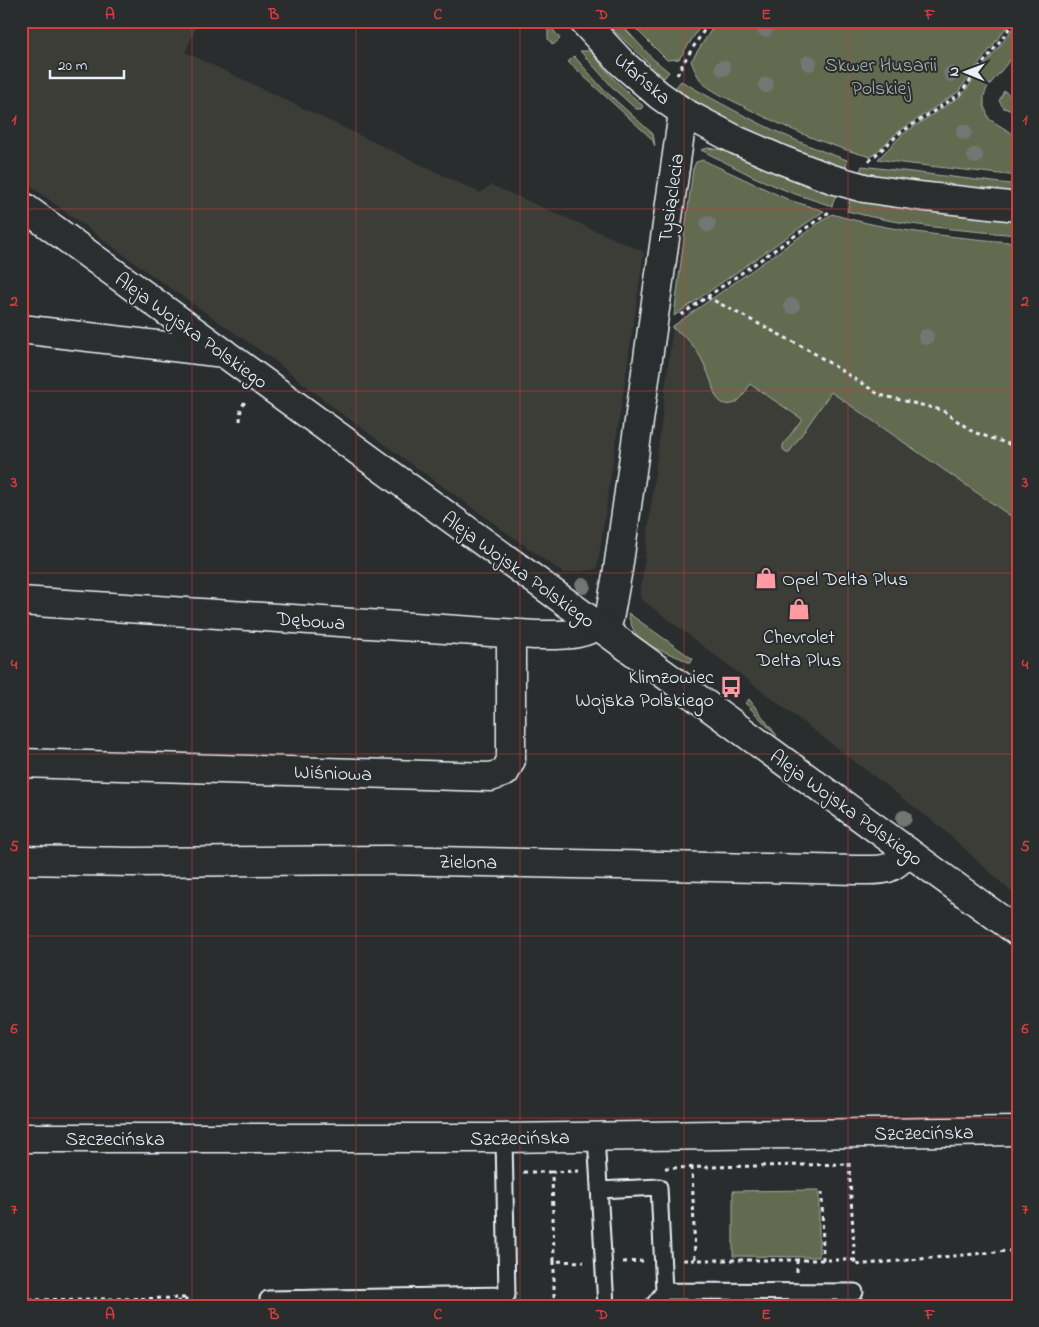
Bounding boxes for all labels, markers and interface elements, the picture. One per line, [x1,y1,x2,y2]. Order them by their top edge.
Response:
text: A [105,3,115,27]
text: B [268,3,280,27]
text: C [434,3,443,27]
text: D [595,3,608,27]
text: E [761,3,771,27]
text: F [924,3,936,27]
street label: Ułańska [606,47,676,113]
scale bar [50,48,124,80]
north arrow [942,48,992,98]
park label: Skwer Husarii Polskiej [825,52,937,104]
text: 20 m [58,55,88,77]
text: N [944,67,965,77]
text: 1 [11,108,17,132]
text: 1 [1022,108,1028,132]
street label: Tysiąclecia [652,152,693,245]
street label: Aleja Wojska Polskiego [107,266,273,398]
text: 2 [9,290,18,314]
text: 2 [1020,290,1029,314]
text: 3 [10,471,18,495]
text: 3 [1021,471,1029,495]
street label: Aleja Wojska Polskiego [434,505,600,637]
shop icon: Opel Delta Plus [753,565,779,591]
place label: Opel Delta Plus [782,566,908,595]
shop icon: Chevrolet Delta Plus [786,596,812,622]
street label: Dębowa [275,606,346,639]
place label: Chevrolet Delta Plus [756,624,841,676]
text: 4 [10,653,18,677]
text: 4 [1021,653,1029,677]
place label: Klimzowiec Wojska Polskiego [575,664,714,717]
bus stop icon: Klimzowiec Wojska Polskiego [718,674,744,700]
street label: Aleja Wojska Polskiego [762,743,928,875]
street label: Wiśniowa [293,759,372,790]
text: 5 [9,835,19,859]
text: 5 [1020,835,1030,859]
street label: Zielona [439,848,497,879]
text: 6 [9,1017,18,1041]
text: 6 [1020,1017,1029,1041]
street label: Szczecińska [874,1119,974,1150]
street label: Szczecińska [470,1124,570,1155]
street label: Szczecińska [65,1126,165,1155]
text: 7 [11,1198,18,1222]
text: 7 [1022,1198,1029,1222]
text: A [105,1303,115,1327]
text: B [268,1303,280,1327]
text: C [434,1303,443,1327]
text: D [595,1303,608,1327]
text: E [761,1303,771,1327]
text: F [924,1303,936,1327]

